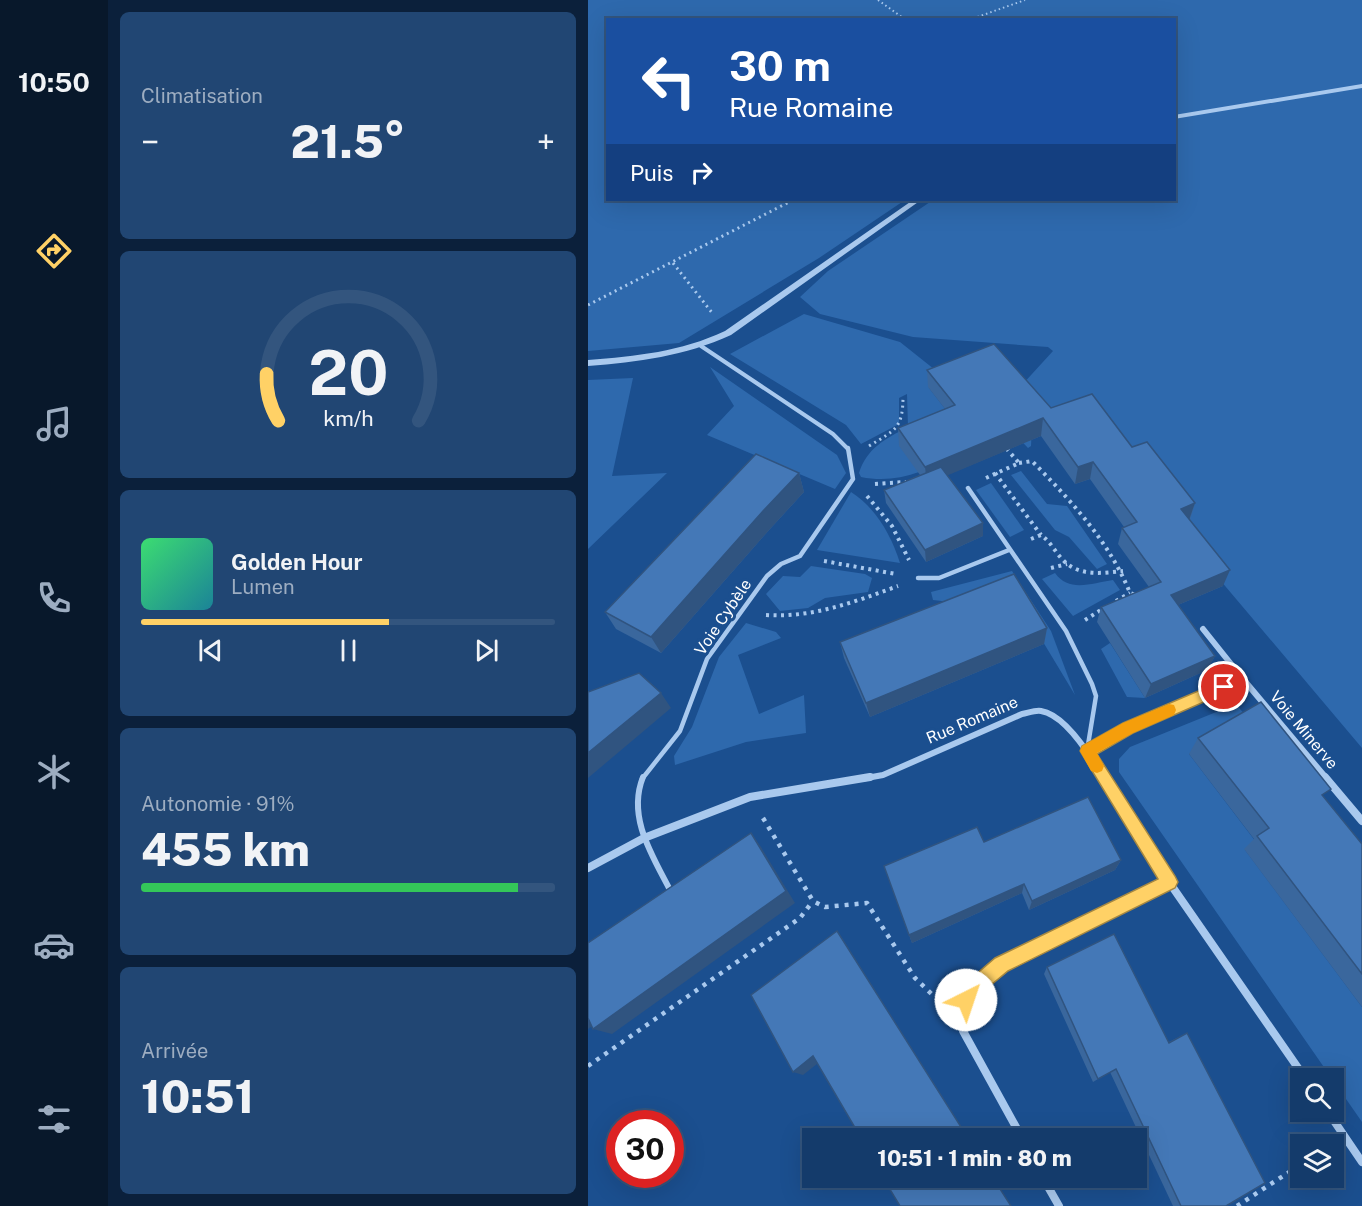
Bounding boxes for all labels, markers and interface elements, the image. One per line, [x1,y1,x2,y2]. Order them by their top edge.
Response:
text: 30 m [729,41,831,90]
icon: left [630,42,708,120]
text: 10:50 [18,66,90,98]
text: Climatisation [141,84,263,108]
text: Rue Romaine [729,91,893,123]
text: 21.5° [291,115,405,168]
text: − [141,123,159,161]
text: + [537,123,555,161]
icon: right [685,156,718,189]
text: Puis [630,160,673,186]
icon: directions [33,230,75,272]
text: 20 [308,336,388,409]
icon: music [33,403,75,445]
text: km/h [323,407,373,432]
text: Golden Hour [231,549,362,575]
text: Lumen [231,575,295,599]
street label: Voie Cybèle [691,575,755,659]
icon: phone [33,577,75,619]
icon: previous [194,634,227,667]
icon: pause [332,634,365,667]
icon: next [470,634,503,667]
pin [1198,661,1249,712]
icon: arrive [1207,670,1240,703]
street label: Voie Minerve [1266,687,1342,773]
street label: Rue Romaine [923,692,1021,748]
icon: climate [33,751,75,793]
text: Autonomie · 91% [141,792,295,816]
text: 455 km [141,823,310,876]
icon: car [33,924,75,966]
position arrow [934,968,998,1032]
text: Arrivée [141,1039,208,1063]
map controls [1290,1068,1344,1188]
button: search [1290,1068,1344,1122]
text: 10:51 [141,1070,254,1123]
icon: filters [33,1098,75,1140]
speed limit sign: 30 [606,1110,684,1188]
button: layers [1290,1134,1344,1188]
text: 10:51 · 1 min · 80 m [877,1145,1072,1171]

